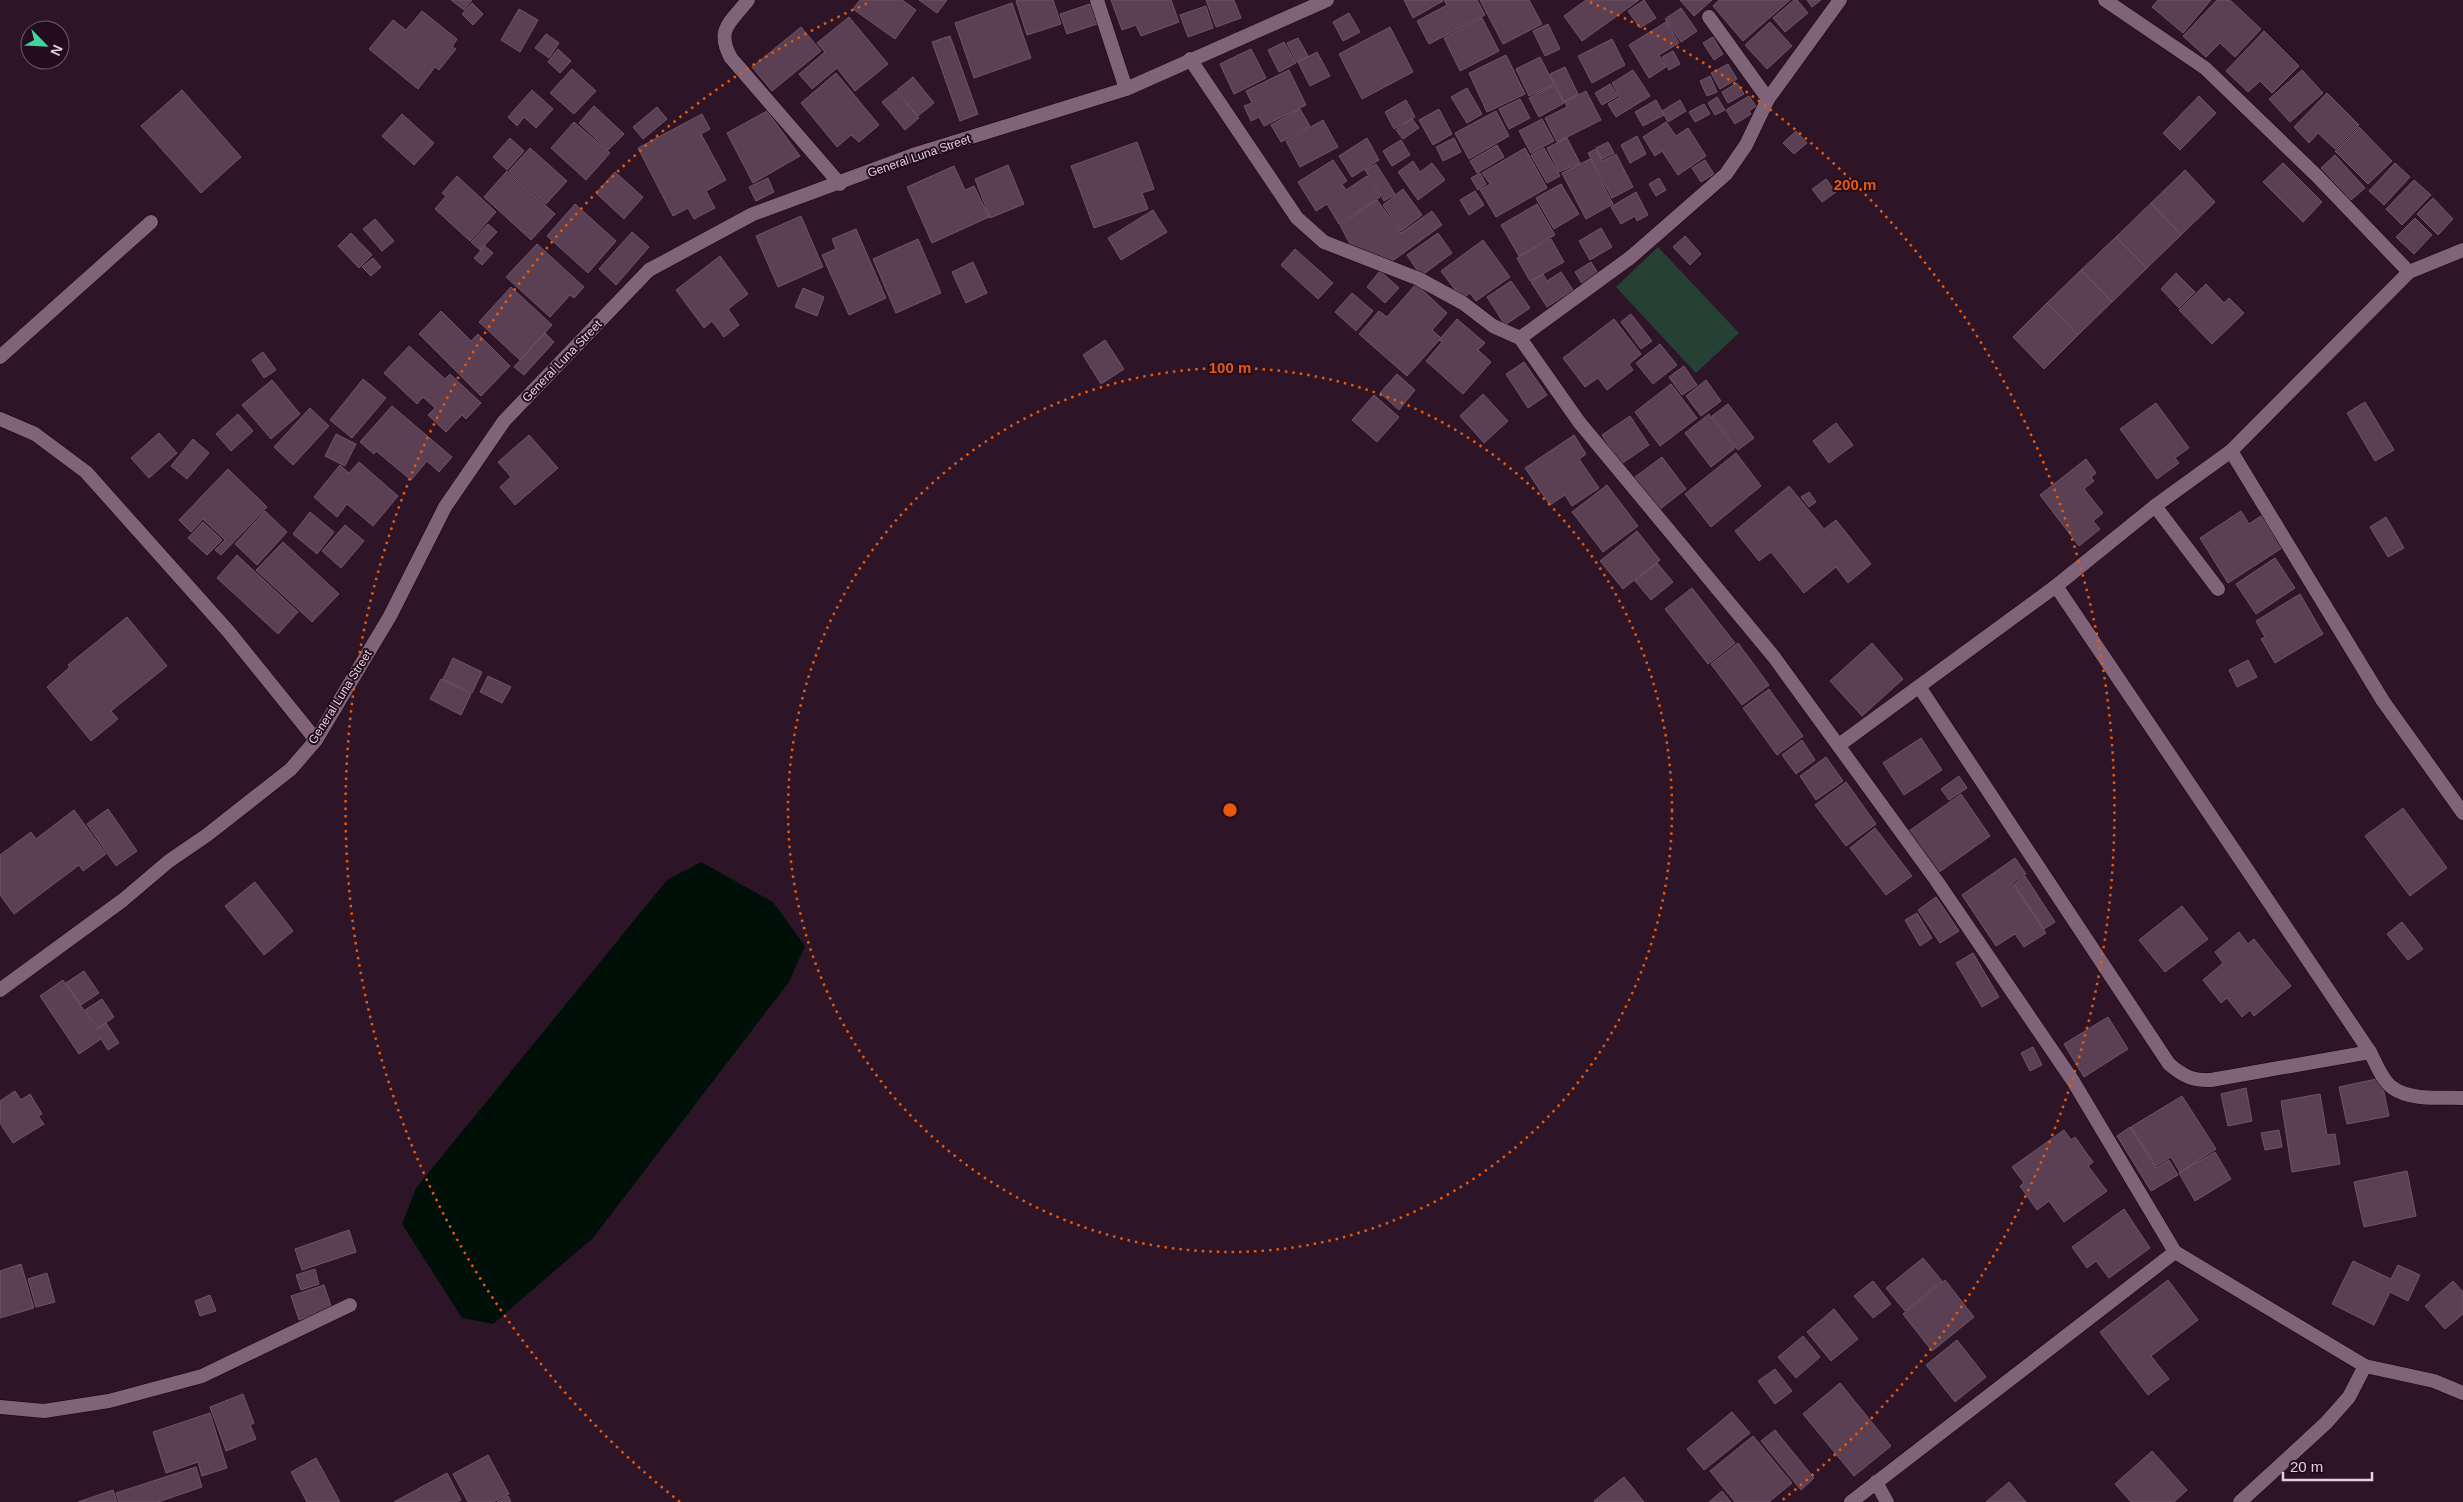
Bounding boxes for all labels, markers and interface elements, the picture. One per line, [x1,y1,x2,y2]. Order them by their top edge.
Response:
north arrow [20,20,70,70]
text: N [48,42,66,58]
street label: General Luna Street [866,132,973,180]
text: 200 m [1834,176,1876,193]
street label: General Luna Street [519,317,605,405]
text: 100 m [1209,359,1251,376]
street label: General Luna Street [305,647,375,747]
centre of rings [1221,801,1239,819]
scale bar [2283,1450,2372,1482]
text: 20 m [2290,1458,2323,1475]

